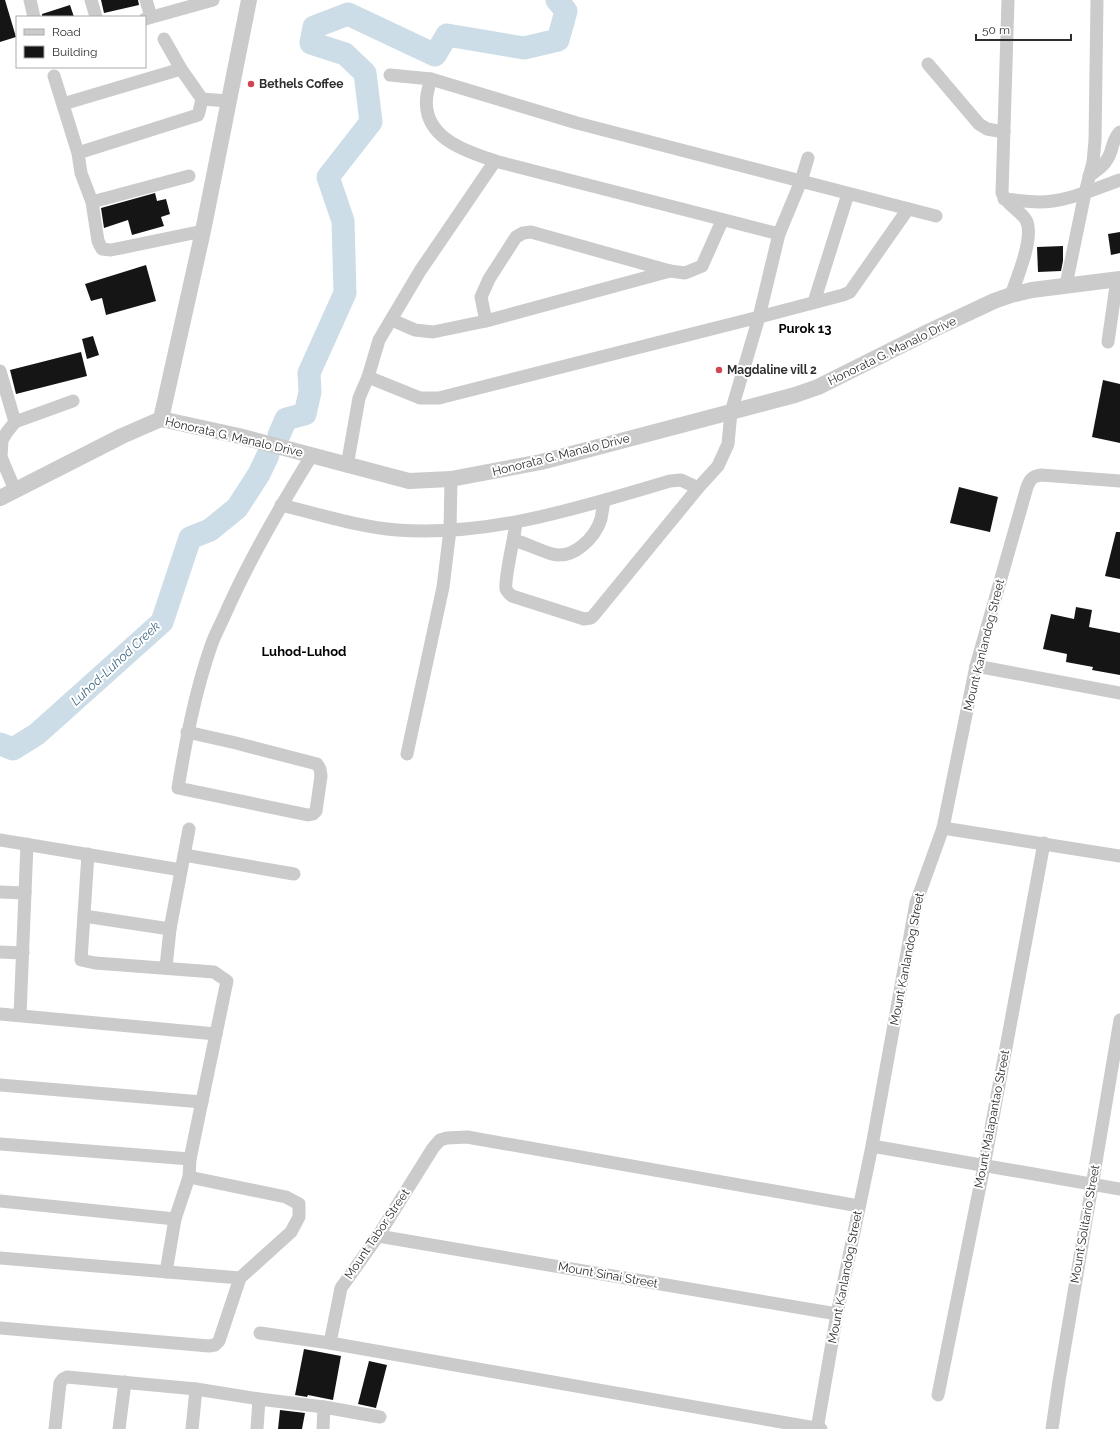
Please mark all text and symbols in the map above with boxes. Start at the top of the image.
legend [16,16,146,68]
scale bar [976,16,1071,42]
text: 50 m [982,23,1010,37]
text: Road [52,25,81,39]
text: Building [52,45,98,59]
place label: Bethels Coffee [259,77,343,91]
marker: Bethels Coffee [246,79,256,89]
street label: Honorata G. Manalo Drive [826,314,958,388]
district label: Purok 13 [778,321,832,336]
place label: Magdaline vill 2 [727,363,817,377]
marker: Magdaline vill 2 [714,365,724,375]
street label: Honorata G. Manalo Drive [164,414,304,460]
street label: Honorata G. Manalo Drive [491,431,631,479]
street label: Mount Kanlandog Street [961,578,1007,712]
water label: Luhod-Luhod Creek [68,618,163,708]
district label: Luhod-Luhod [262,644,346,659]
street label: Mount Kanlandog Street [887,891,927,1027]
street label: Mount Malapantao Street [972,1049,1012,1189]
street label: Mount Solitario Street [1068,1164,1102,1284]
street label: Mount Tabor Street [342,1186,412,1282]
street label: Mount Kanlandog Street [825,1209,865,1345]
street label: Mount Sinai Street [557,1259,659,1291]

